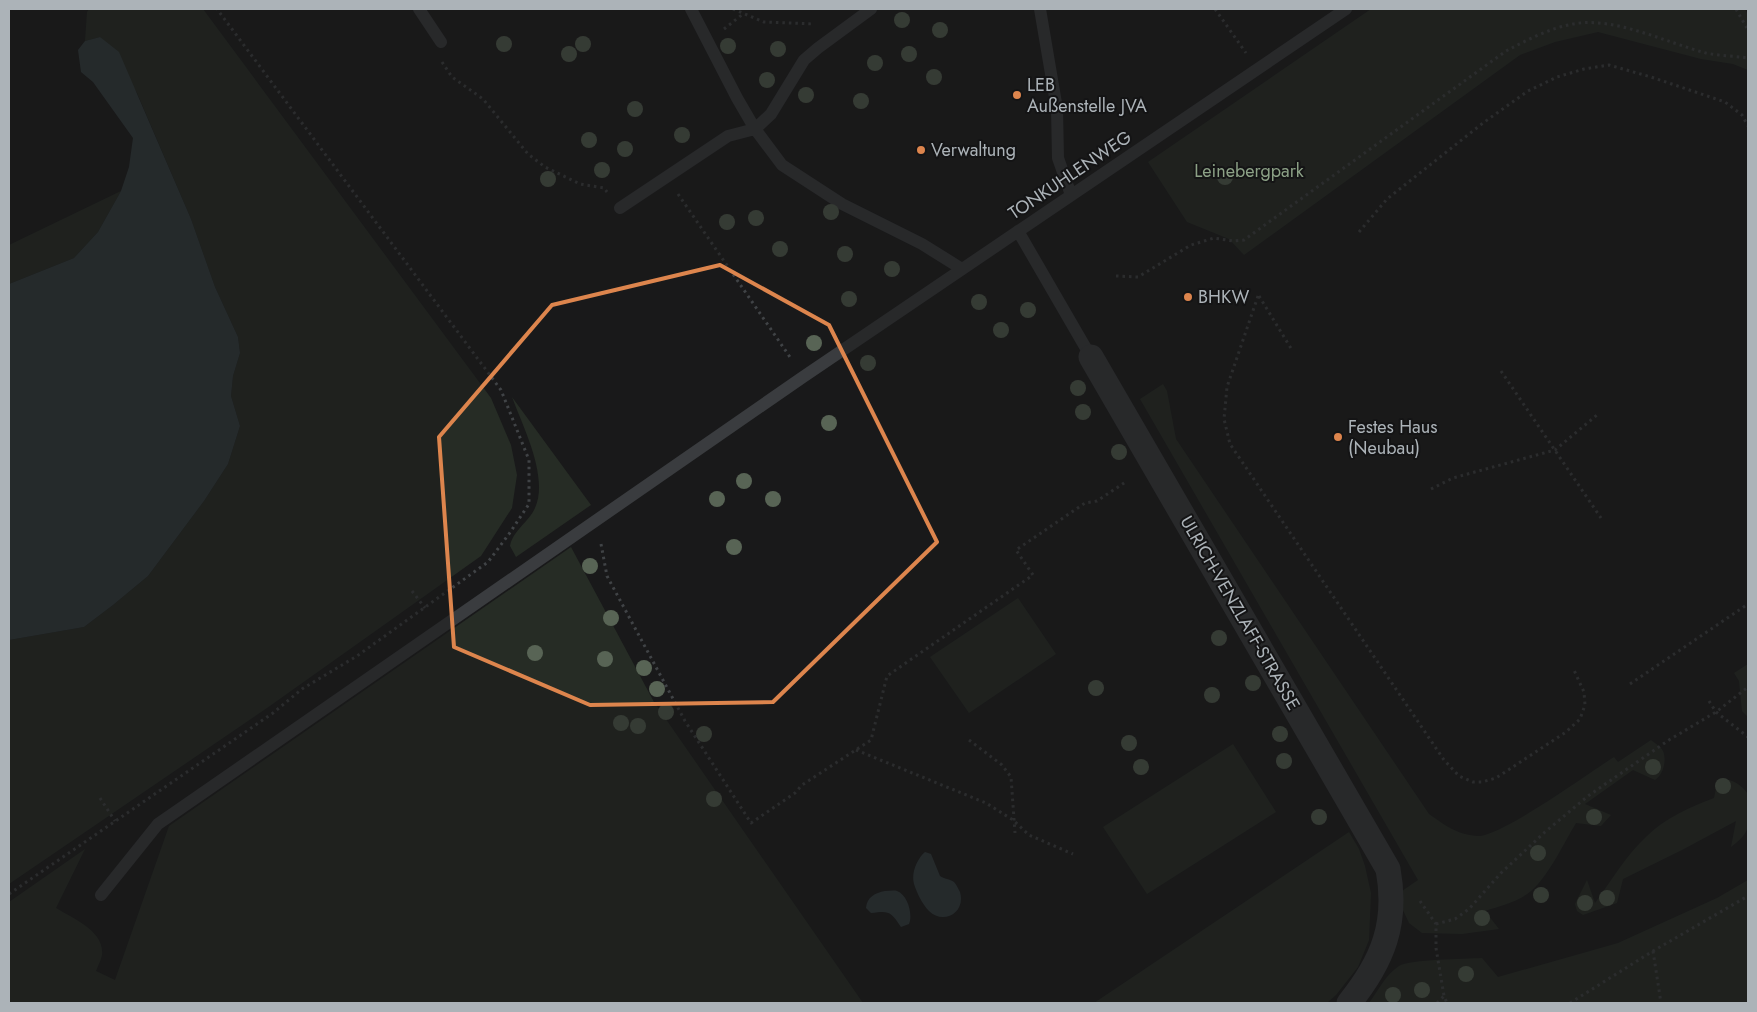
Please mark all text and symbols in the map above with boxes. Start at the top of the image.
place label: LEB Außenstelle JVA [1027,72,1147,119]
marker: LEB Außenstelle JVA [1011,89,1023,101]
street label: TONKUHLENWEG [1003,124,1137,226]
place label: Verwaltung [931,137,1016,163]
marker: Verwaltung [915,144,927,156]
park label: Leinebergpark [1194,158,1304,184]
place label: BHKW [1198,284,1250,310]
marker: BHKW [1182,291,1194,303]
place label: Festes Haus (Neubau) [1348,414,1437,461]
marker: Festes Haus (Neubau) [1332,431,1344,443]
street label: ULRICH-VENZLAFF-STRASSE [1174,511,1306,715]

